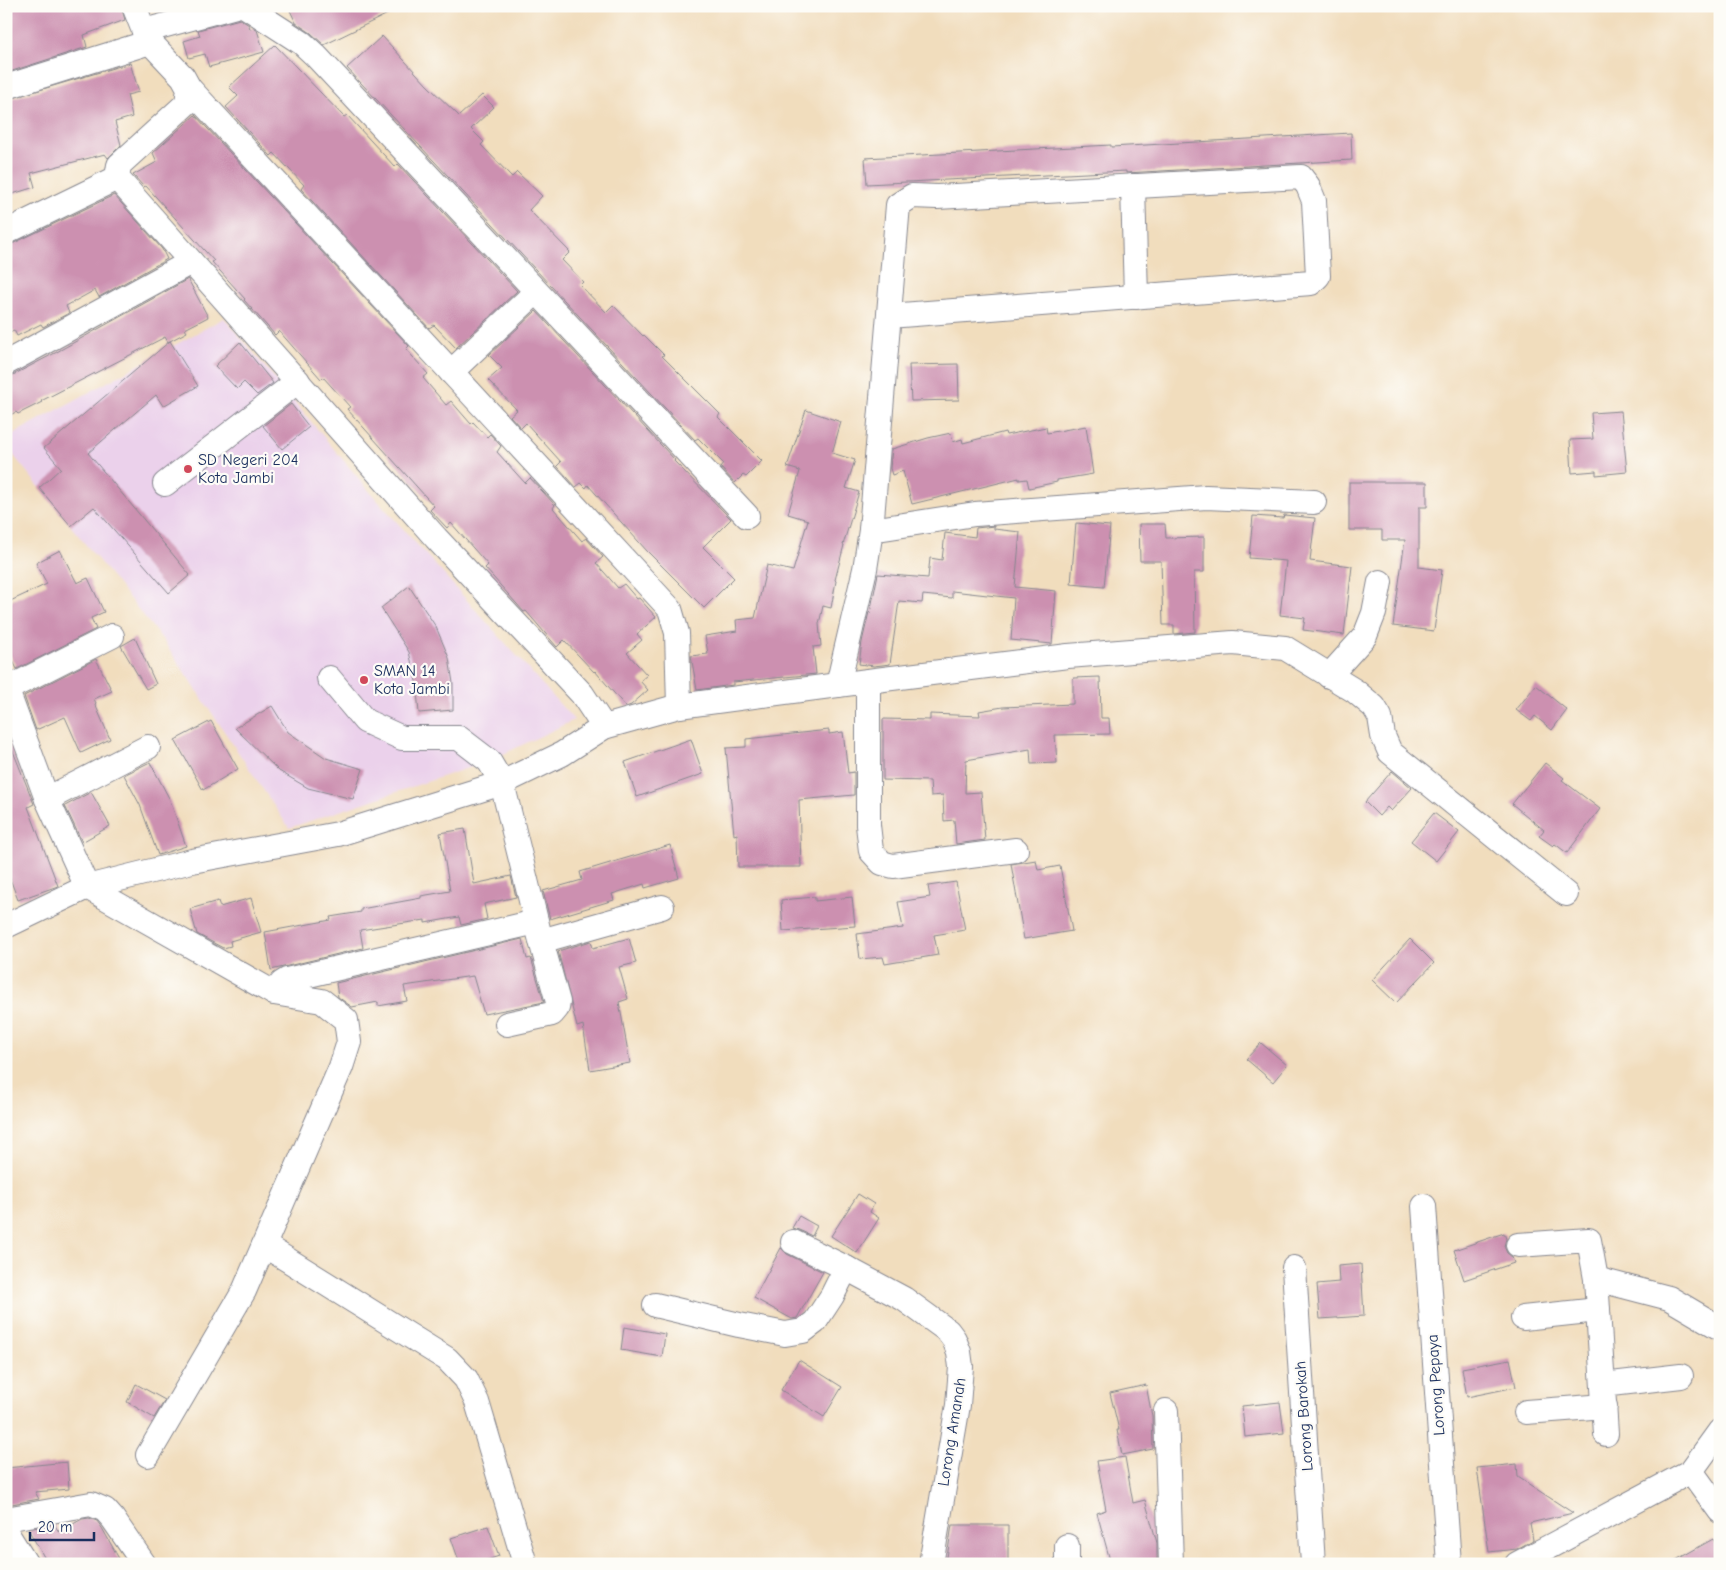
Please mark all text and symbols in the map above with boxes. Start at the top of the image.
place label: SD Negeri 204 Kota Jambi [198,451,298,487]
marker: SD Negeri 204 Kota Jambi [182,463,194,475]
place label: SMAN 14 Kota Jambi [374,662,450,698]
marker: SMAN 14 Kota Jambi [358,674,370,686]
street label: Lorong Pepaya [1423,1334,1449,1436]
street label: Lorong Barokah [1291,1360,1317,1472]
street label: Lorong Amanah [935,1376,969,1488]
scale bar [30,1510,94,1542]
text: 20 m [38,1518,72,1536]

